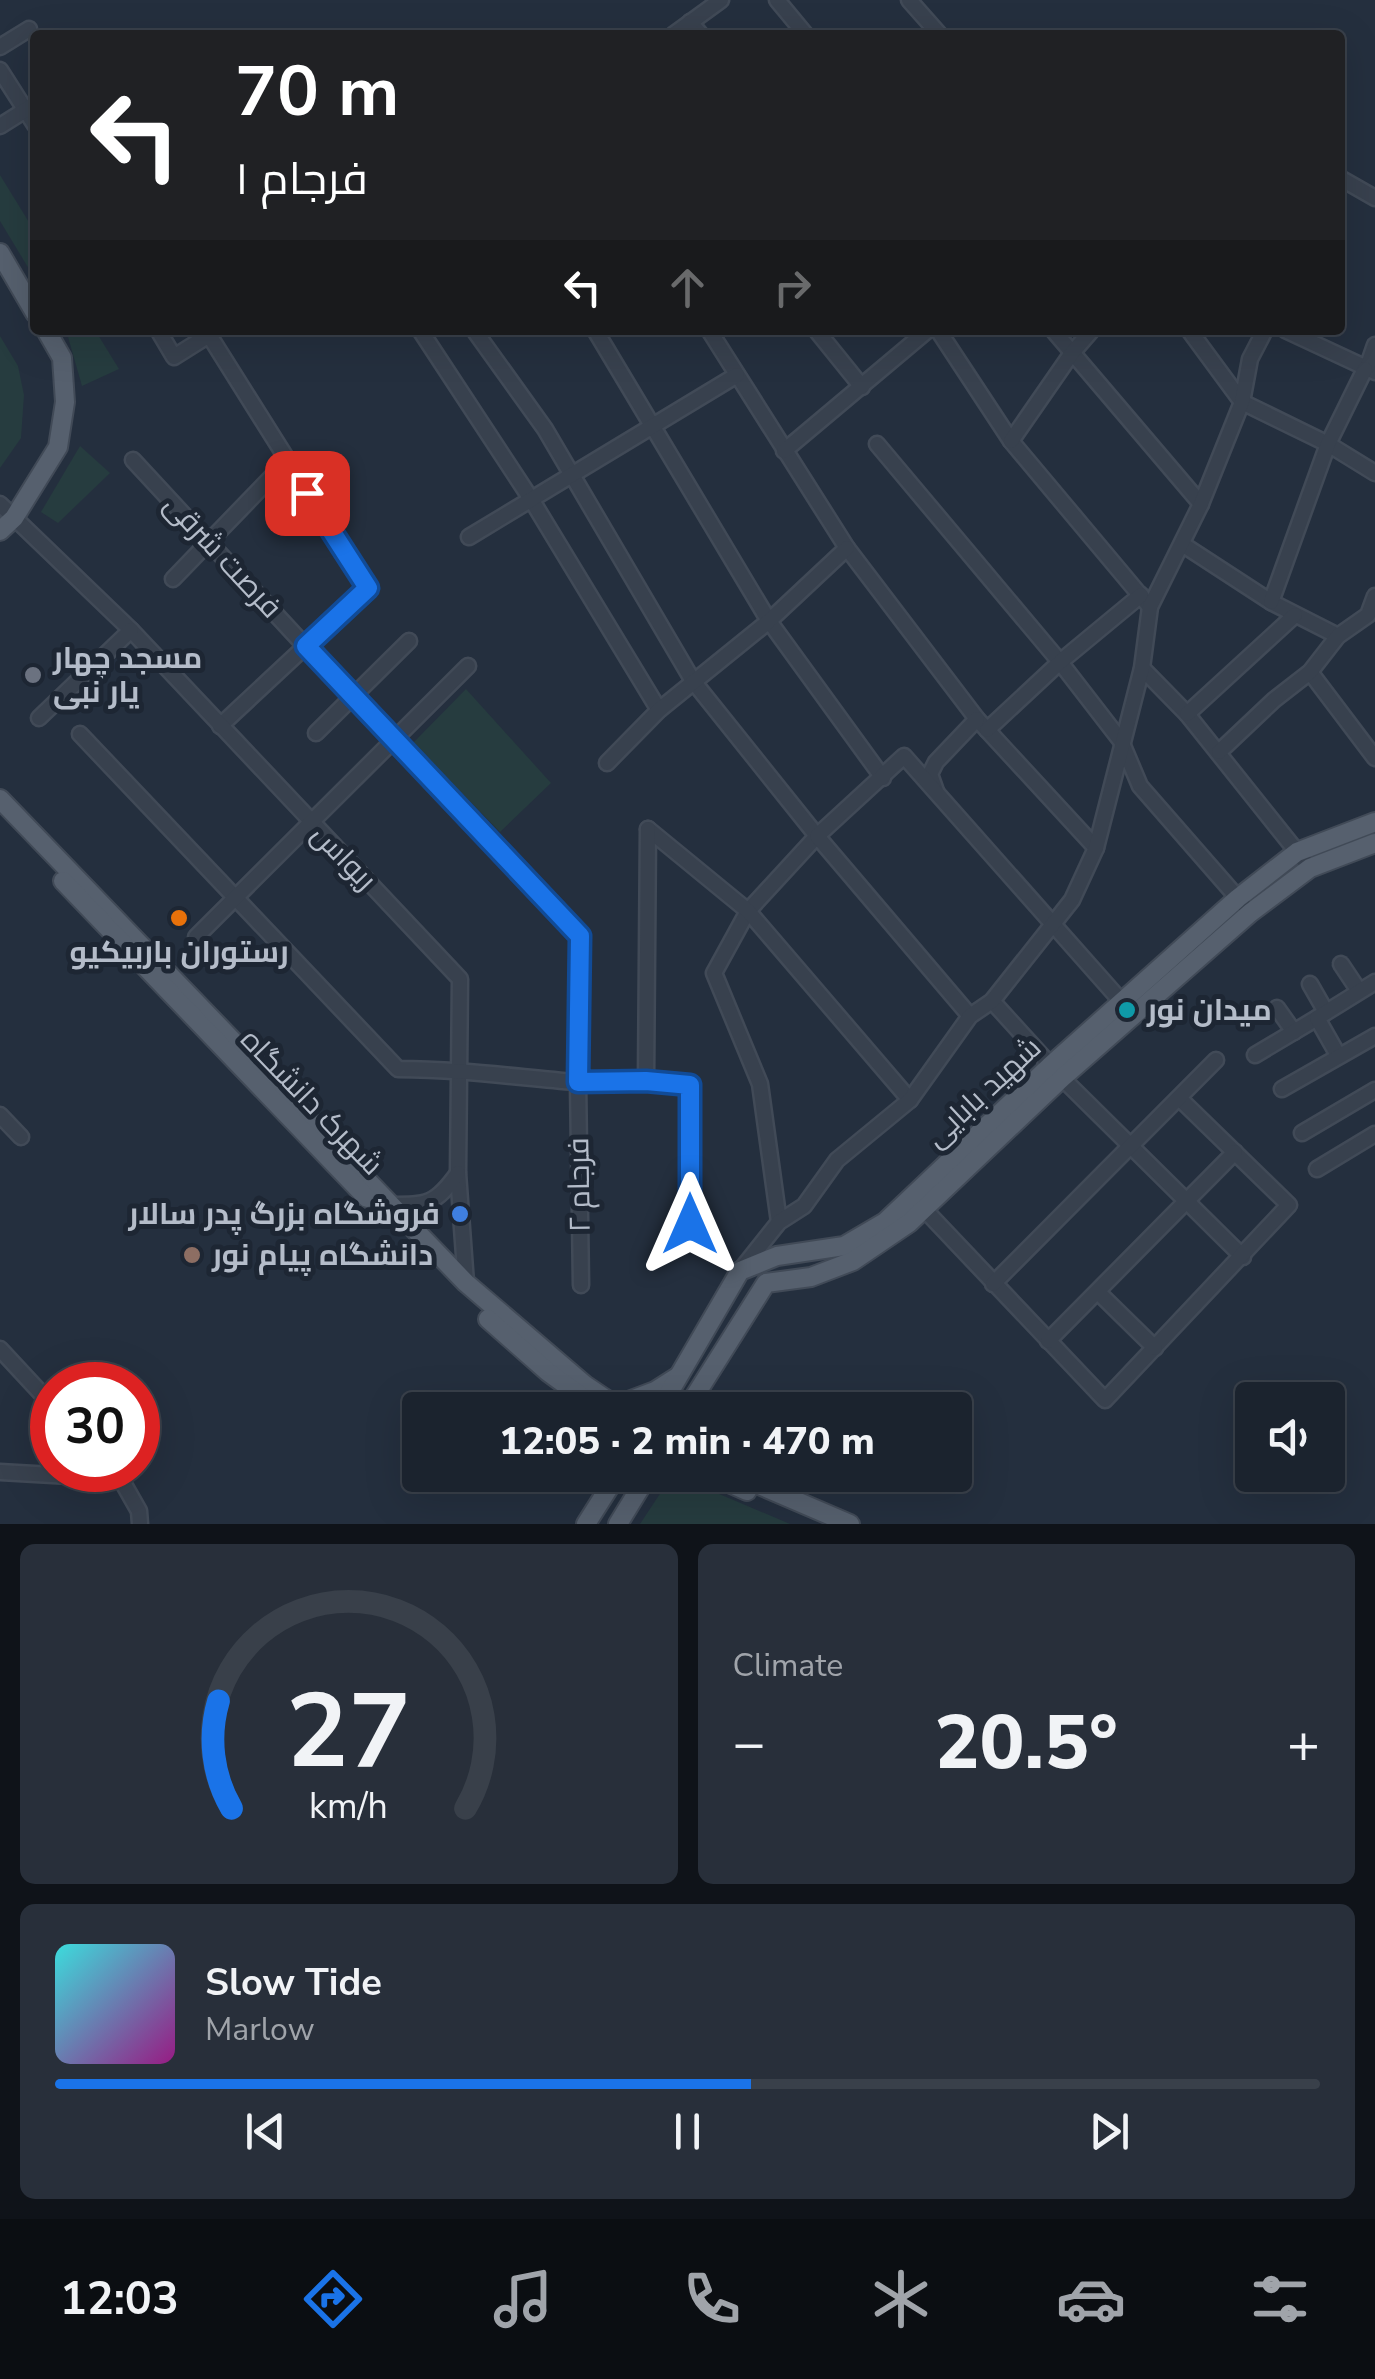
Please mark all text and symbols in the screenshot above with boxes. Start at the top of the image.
text: 70 m [235,44,399,140]
icon: left [70,70,200,200]
text: فرجام ۱ [235,149,368,210]
icon: left [555,260,610,315]
icon: ahead [660,260,715,315]
icon: right [765,260,820,315]
pin [265,451,350,536]
icon: arrive [280,466,335,521]
street label: فرصت شرقی [154,485,291,627]
place label: مسجد چهار یار نبی [52,638,202,713]
marker: مسجد چهار یار نبی [22,664,44,686]
street label: ریواس [302,815,385,900]
marker: رستوران باربیکیو [168,907,190,929]
place label: رستوران باربیکیو [69,932,289,973]
place label: میدان نور [1146,990,1272,1031]
marker: میدان نور [1116,999,1138,1021]
street label: شهرک دانشگاه [231,1020,392,1185]
street label: شهید بابایی [916,1028,1051,1157]
street label: فرجام ۲ [558,1137,601,1233]
position arrow [638,1172,742,1276]
place label: فروشگاه بزرگ پدر سالار [128,1194,440,1235]
marker: فروشگاه بزرگ پدر سالار [449,1203,471,1225]
place label: دانشگاه پیام نور [211,1235,433,1276]
marker: دانشگاه پیام نور [181,1244,203,1266]
speed limit sign: 30 [30,1362,160,1492]
map controls [1235,1382,1345,1492]
button: sound [1235,1382,1345,1492]
text: 12:05 · 2 min · 470 m [499,1416,875,1467]
text: Climate [733,1644,843,1687]
text: 27 [286,1661,411,1803]
text: 20.5° [935,1692,1118,1794]
text: − [733,1706,766,1781]
text: + [1287,1706,1320,1781]
text: km/h [309,1782,388,1831]
text: Slow Tide [205,1957,382,2008]
text: Marlow [205,2008,315,2051]
icon: previous [238,2104,293,2159]
icon: pause [660,2104,715,2159]
icon: next [1082,2104,1137,2159]
icon: directions [298,2264,368,2334]
icon: music [488,2264,558,2334]
icon: phone [677,2264,747,2334]
icon: climate [866,2264,936,2334]
icon: car [1056,2264,1126,2334]
icon: filters [1245,2264,1315,2334]
text: 12:03 [60,2269,179,2330]

